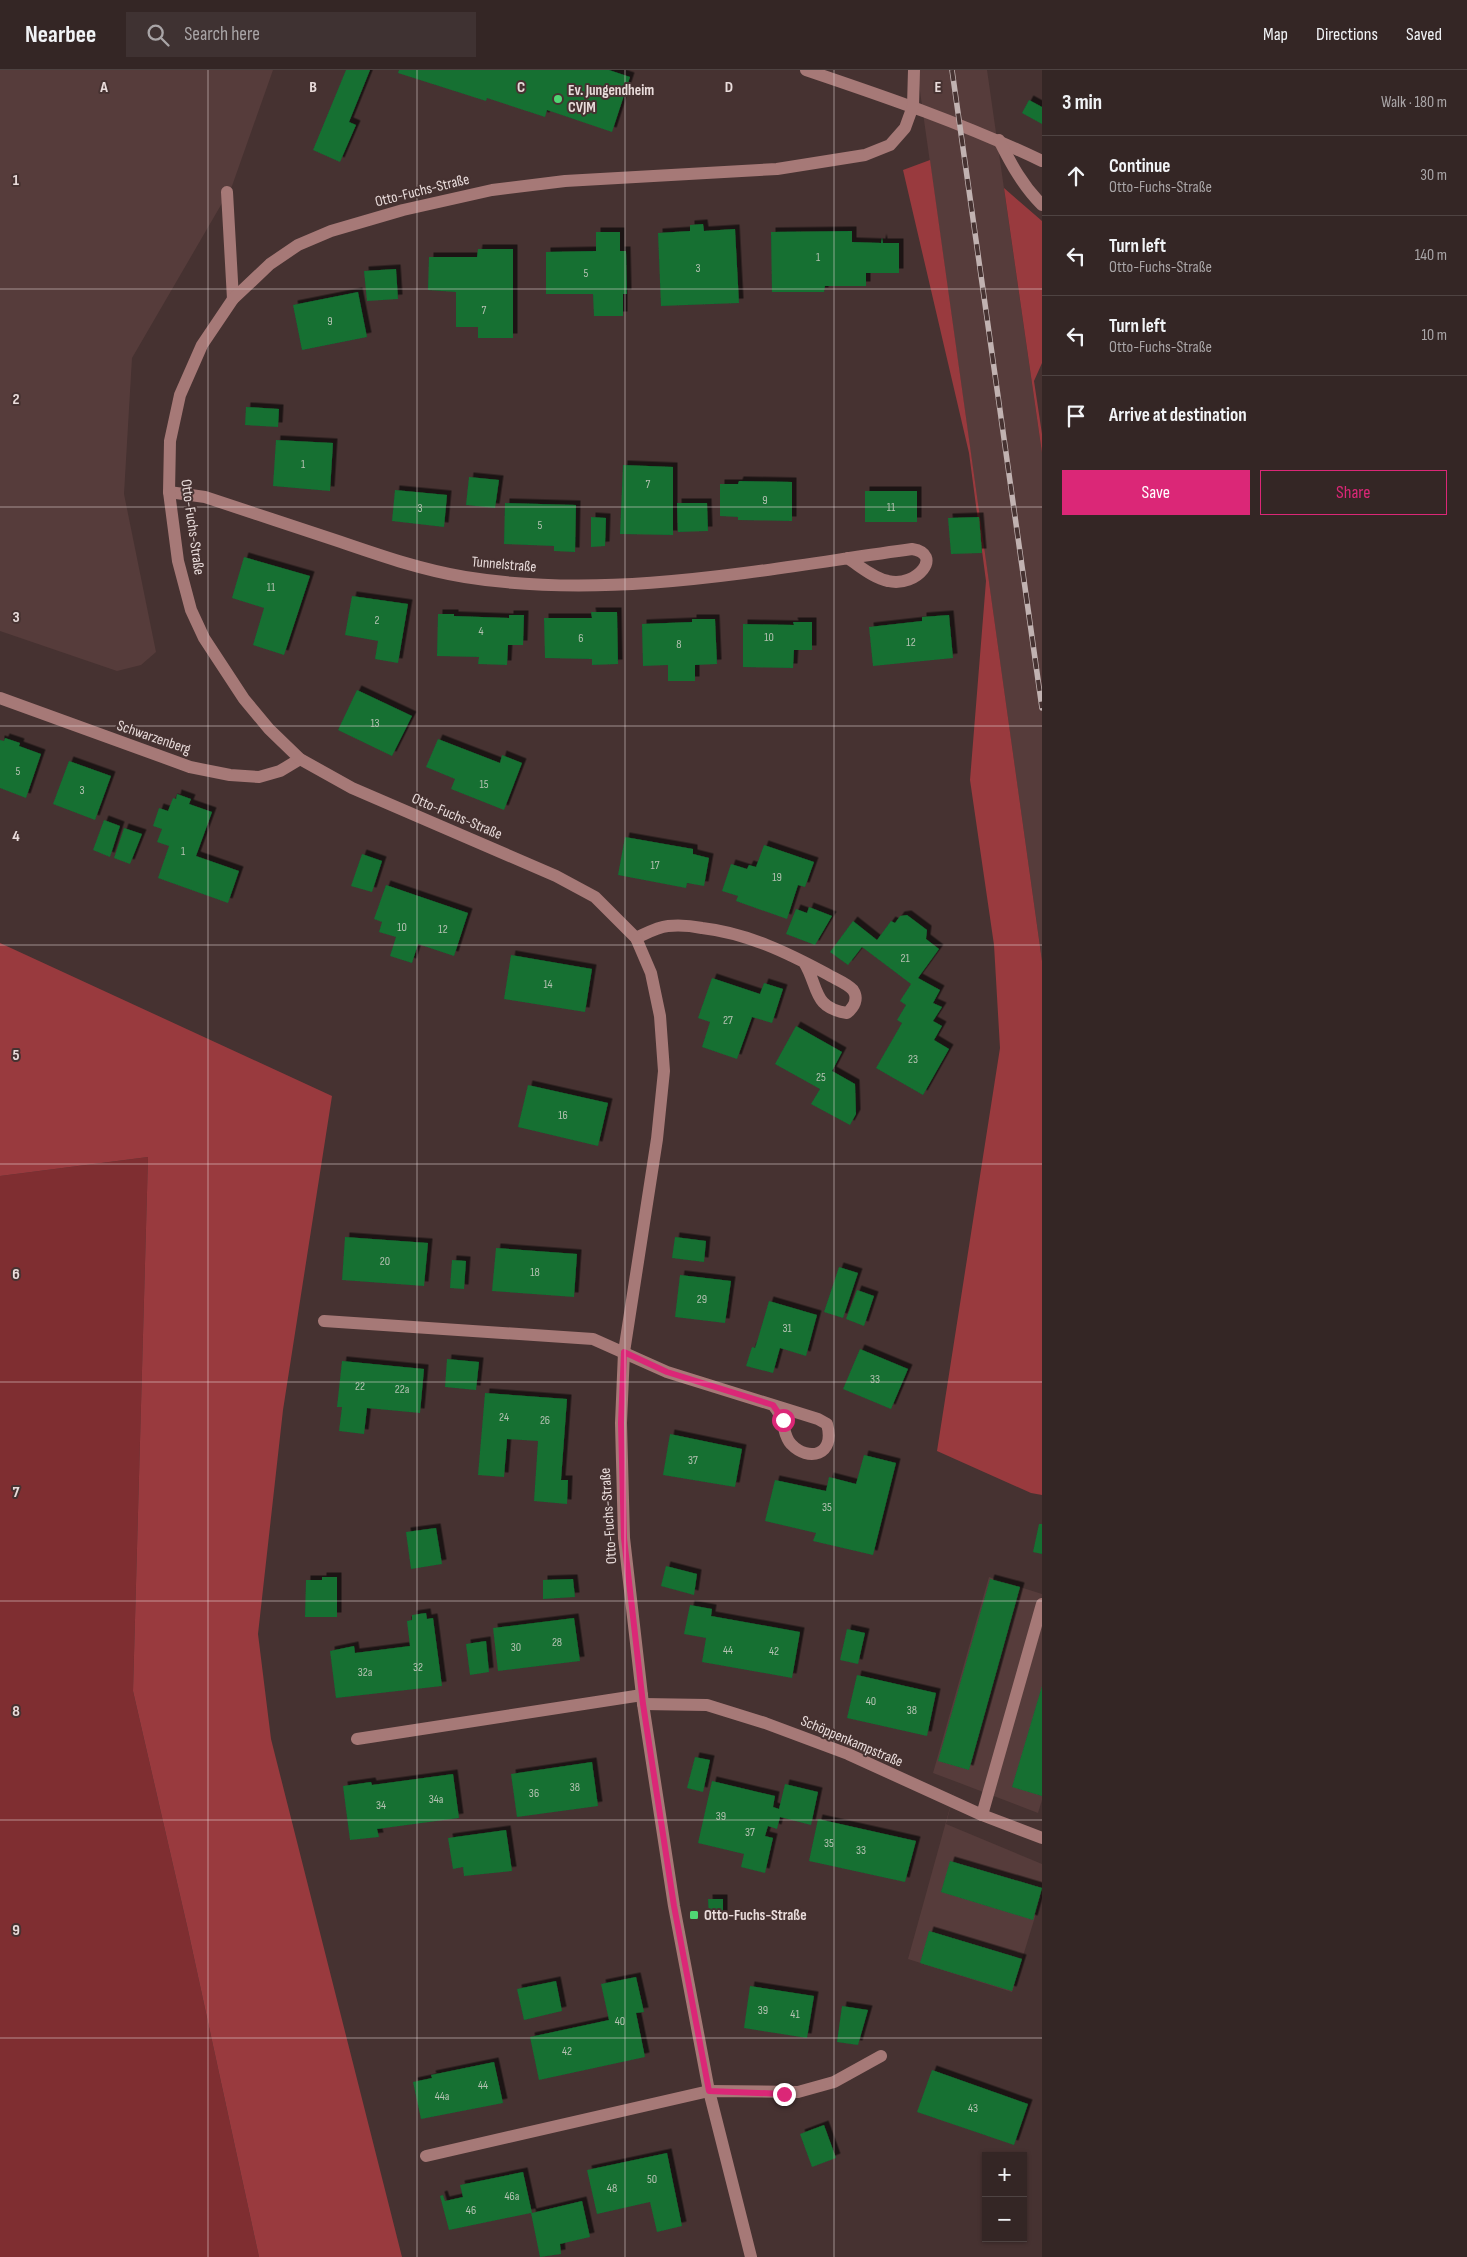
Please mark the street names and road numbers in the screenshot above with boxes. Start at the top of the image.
street label: Otto-Fuchs-Straße [373,170,471,211]
street label: Otto-Fuchs-Straße [176,478,209,576]
street label: Tunnelstraße [471,552,537,577]
street label: Schwarzenberg [114,716,193,759]
street label: Otto-Fuchs-Straße [409,789,505,844]
street label: Otto-Fuchs-Straße [596,1467,621,1565]
street label: Schöppenkampstraße [798,1711,906,1772]

